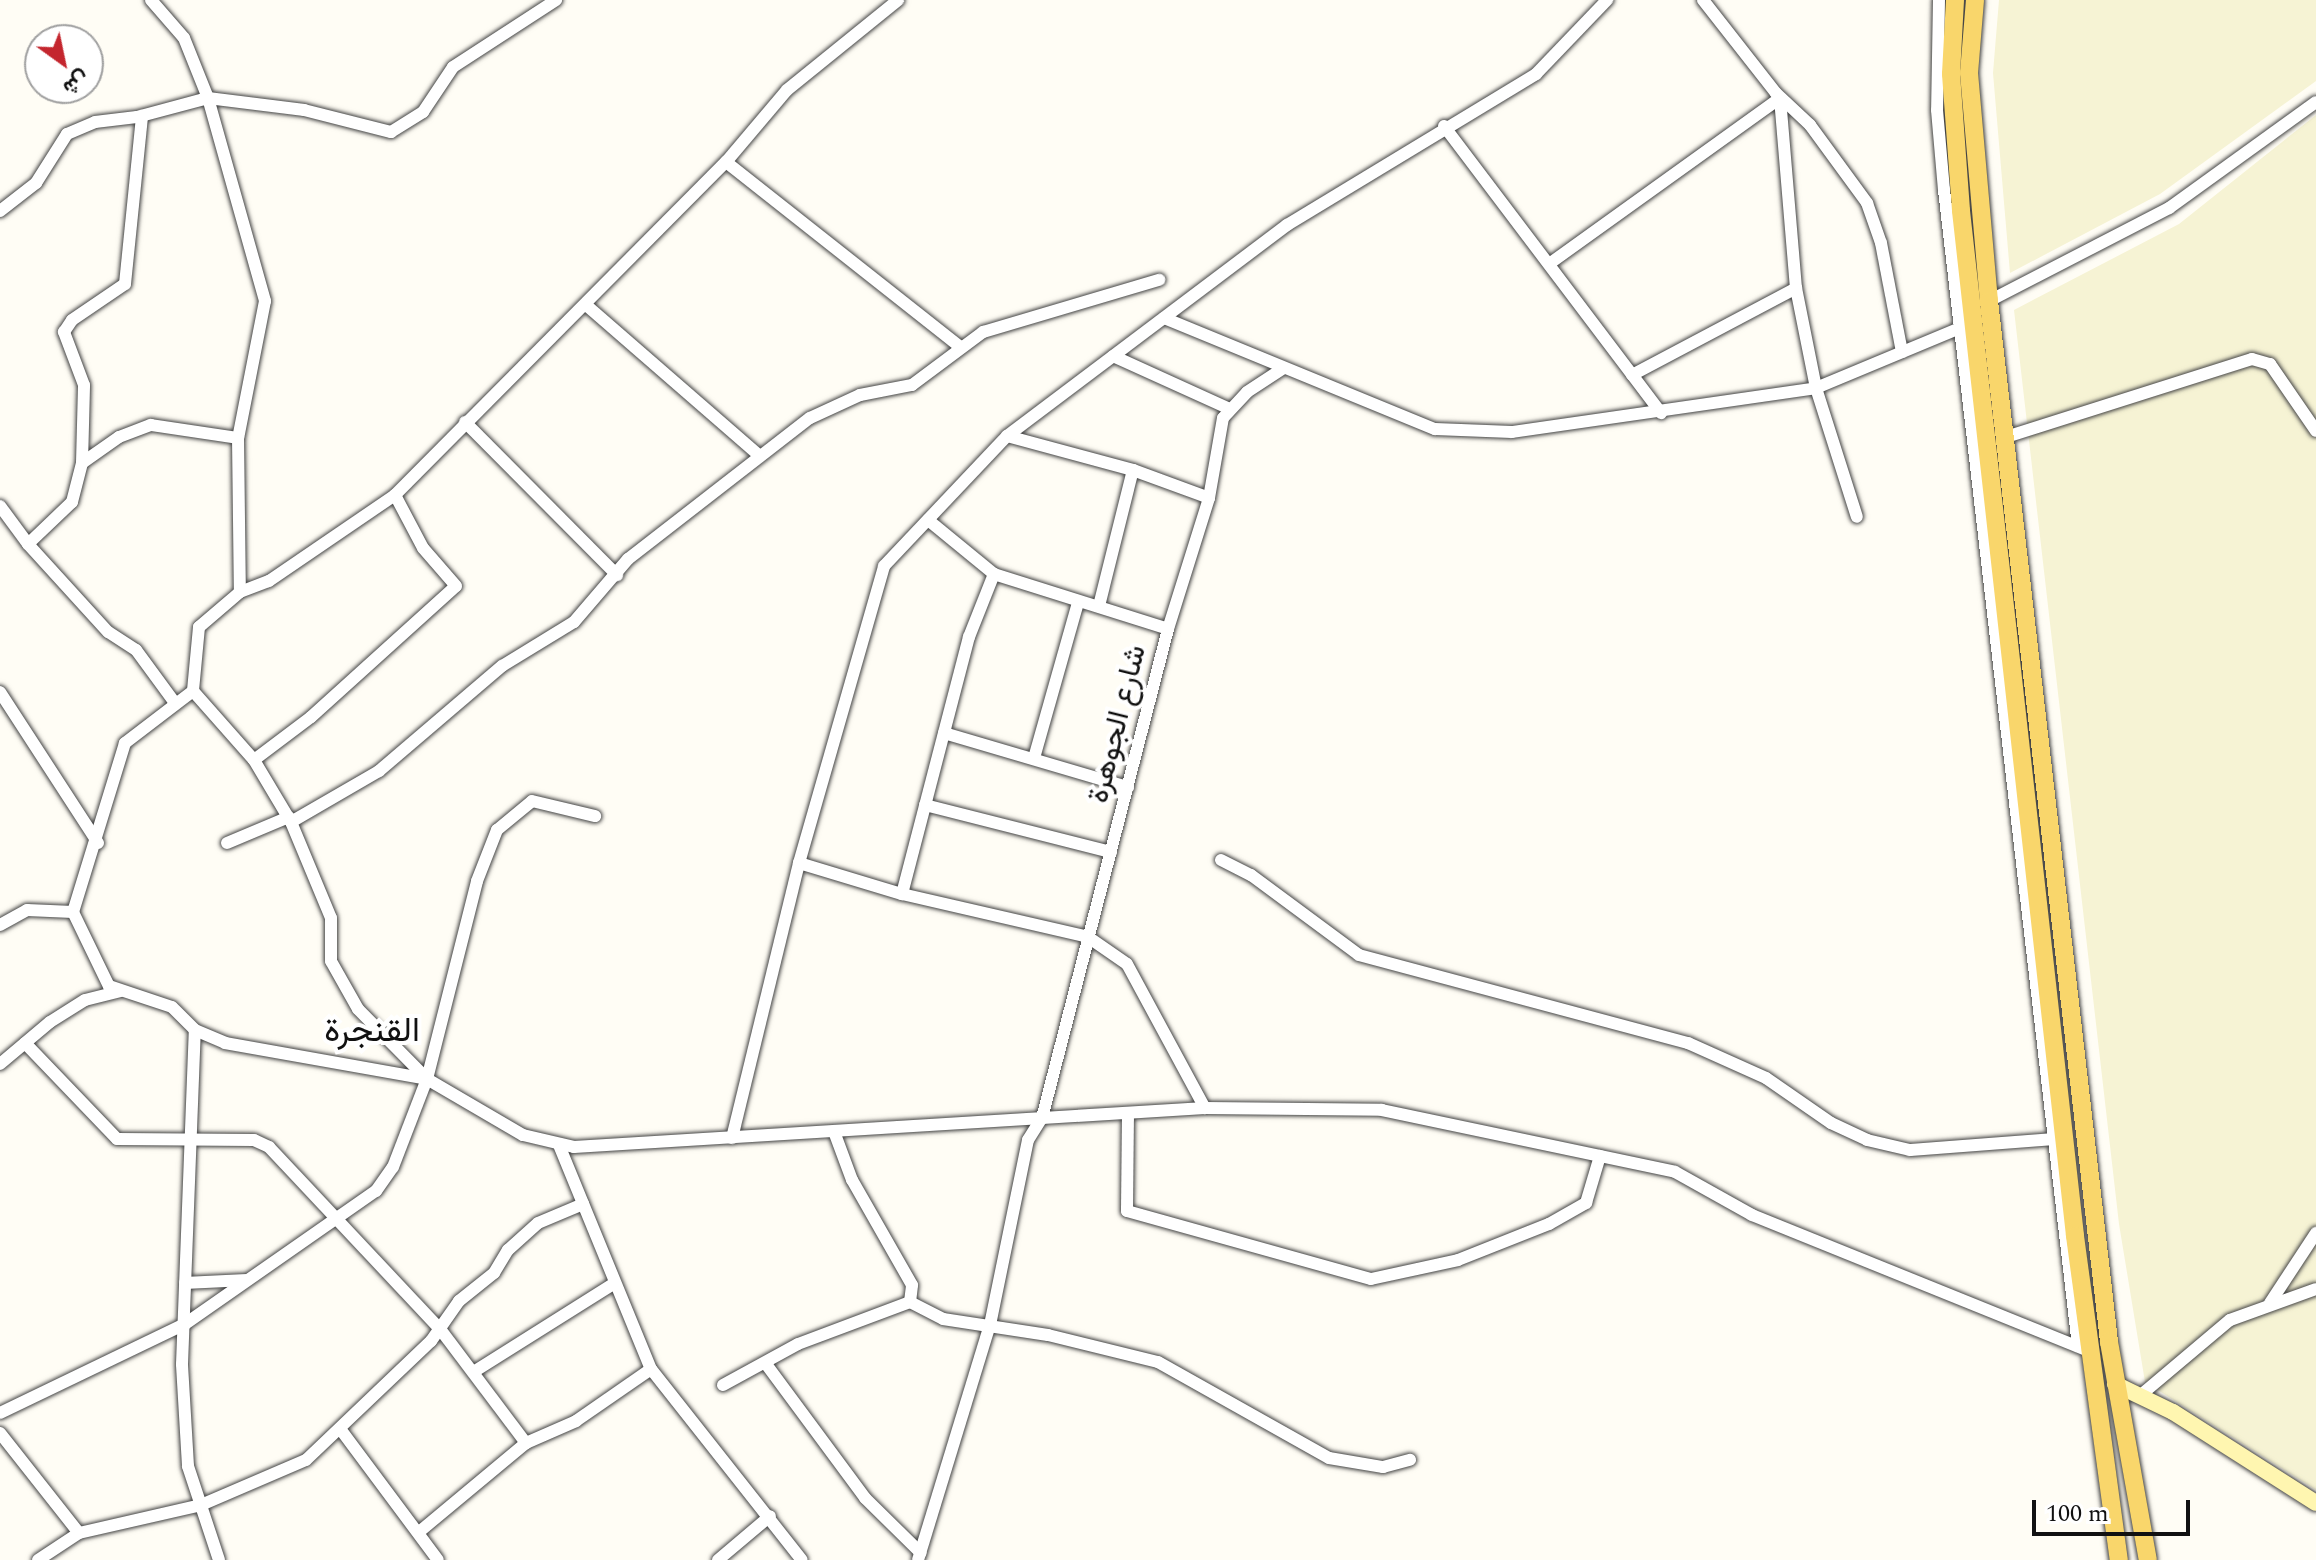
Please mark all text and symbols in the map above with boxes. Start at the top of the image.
north arrow [24,24,104,104]
text: ش [56,62,96,104]
street label: شارع الجوهرة [1080,641,1154,807]
district label: القنجرة [324,1012,420,1052]
scale bar [2036,1484,2194,1534]
text: 100 m [2046,1496,2109,1532]

